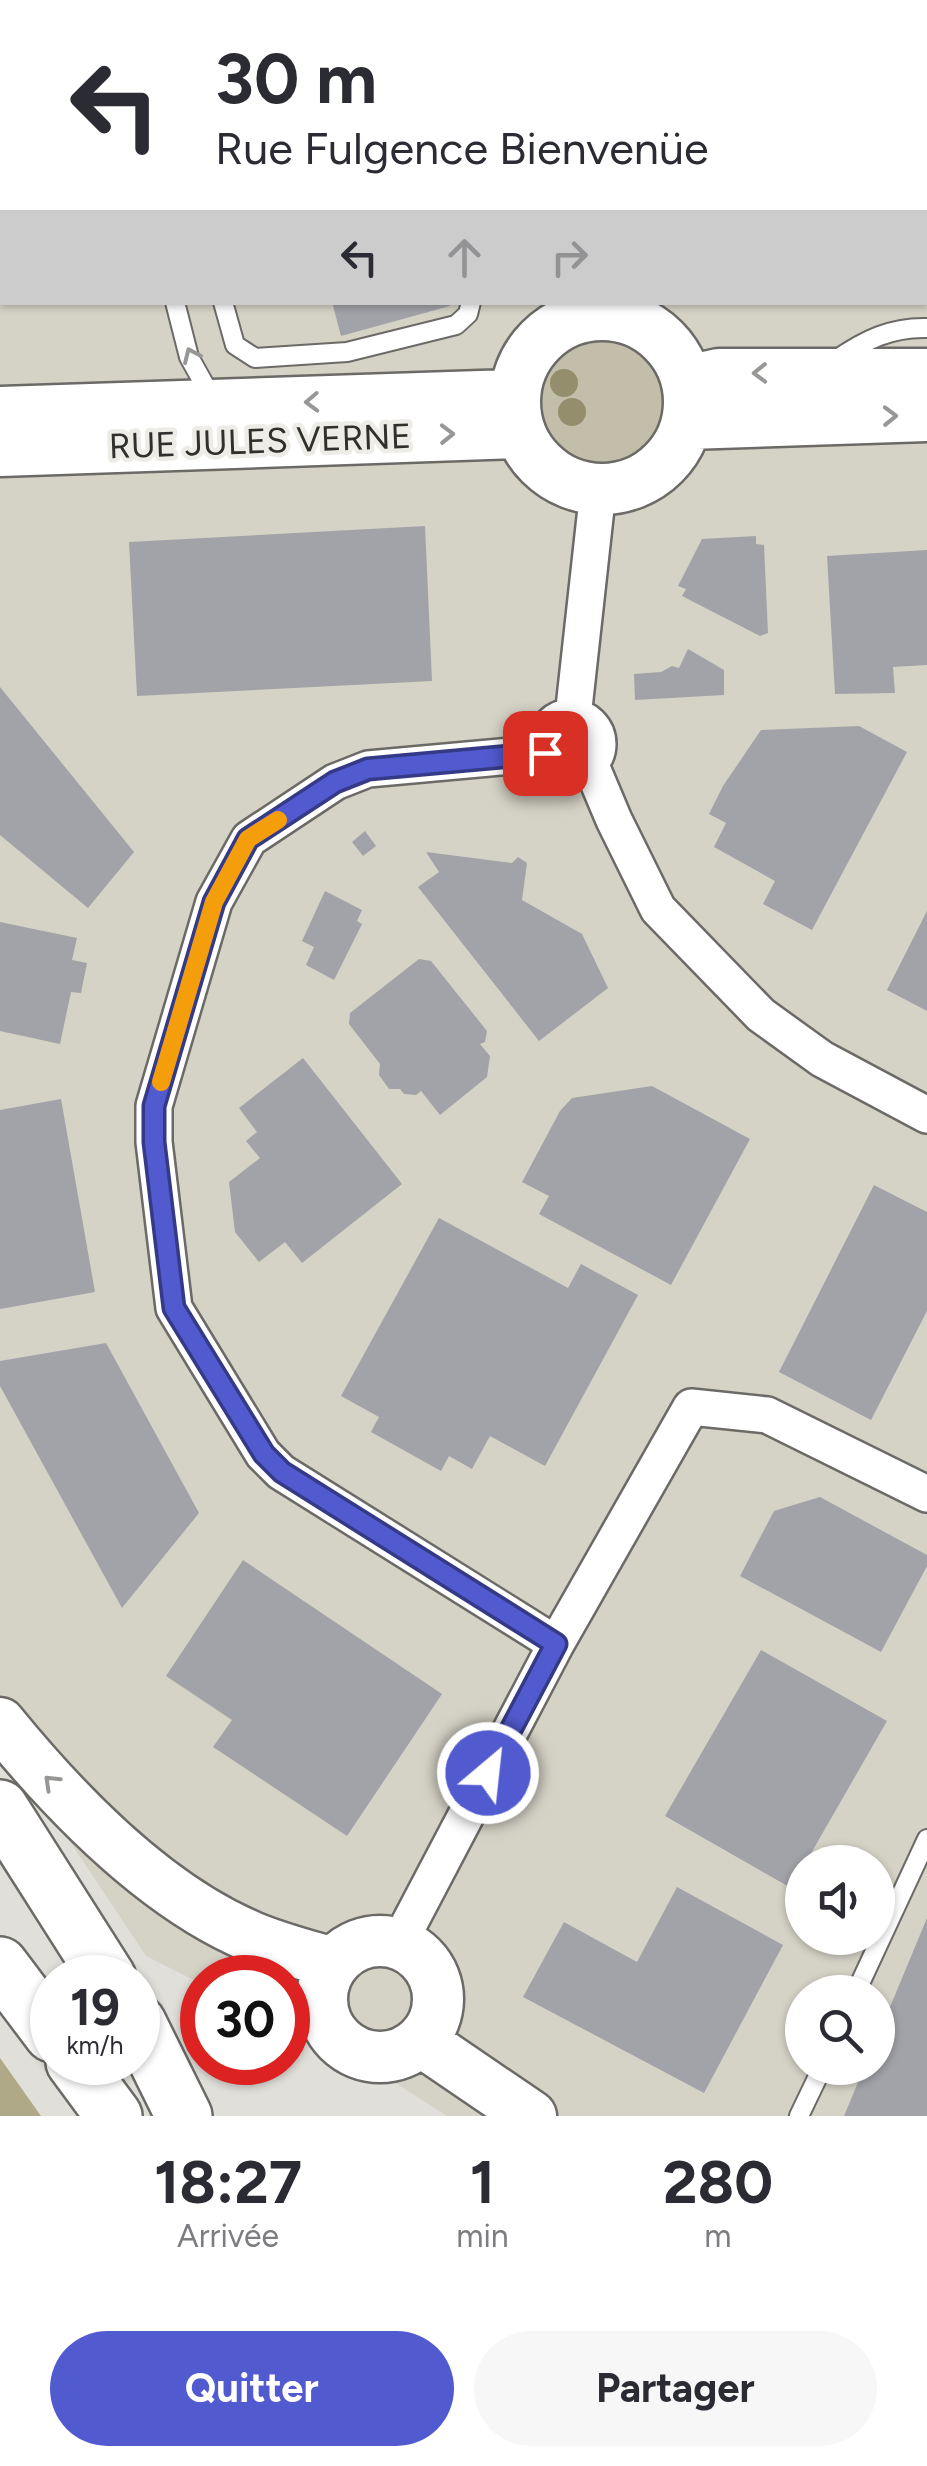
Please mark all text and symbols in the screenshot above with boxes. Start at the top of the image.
text: 30 m [215,36,377,121]
icon: left [50,40,180,170]
text: Rue Fulgence Bienvenüe [215,121,709,175]
icon: left [332,230,387,285]
icon: ahead [437,230,492,285]
icon: right [542,230,597,285]
one-way arrow [183,347,203,365]
one-way arrow [751,363,767,384]
one-way arrow [304,391,320,412]
one-way arrow [883,406,899,427]
street label: RUE JULES VERNE [108,415,412,467]
one-way arrow [440,424,456,445]
pin [503,711,588,796]
icon: arrive [518,726,573,781]
position arrow [436,1721,540,1825]
one-way arrow [44,1776,62,1794]
map controls [785,1845,895,2085]
button: sound [785,1845,895,1955]
speed limit sign: 30 [180,1955,310,2085]
button: search [785,1975,895,2085]
text: 19 [70,1977,120,2038]
text: km/h [66,2030,124,2060]
text: 18:27 [154,2146,302,2218]
text: 1 [470,2146,495,2218]
text: 280 [663,2146,773,2218]
text: Arrivée [177,2217,279,2255]
text: min [456,2217,509,2255]
text: m [704,2217,731,2255]
button: Quitter [50,2331,454,2446]
button: Partager [474,2331,877,2446]

